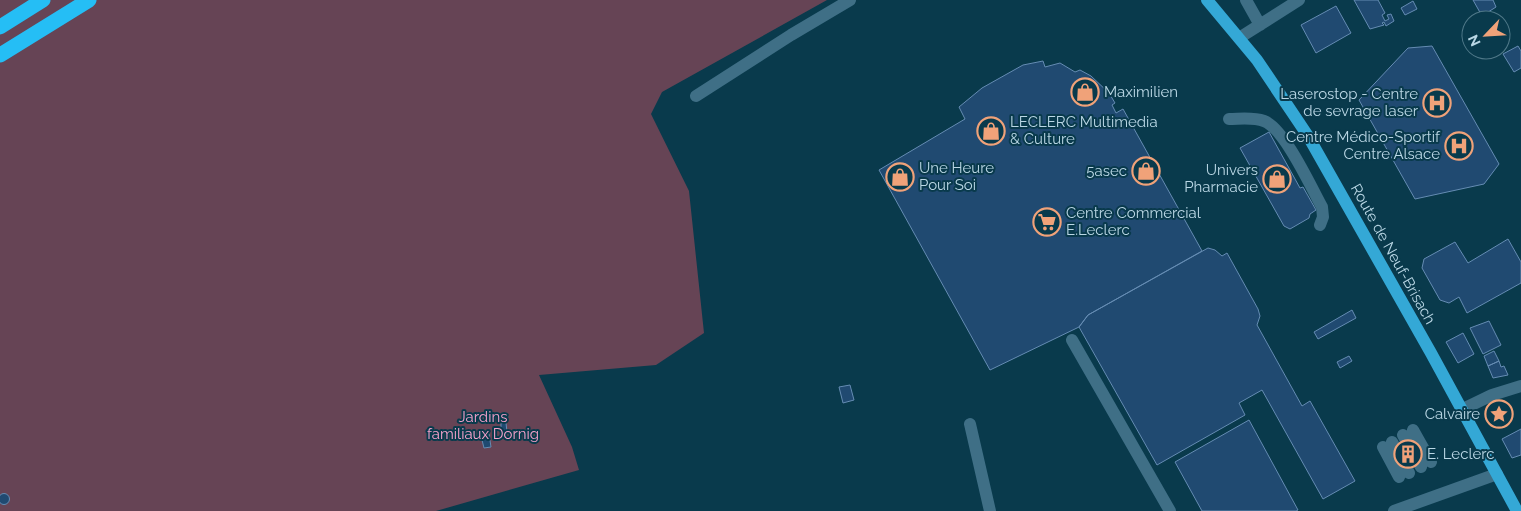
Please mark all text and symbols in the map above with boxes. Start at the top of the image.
north arrow [1461,10,1511,60]
text: N [1465,32,1484,49]
shop icon: Maximilien [1070,77,1100,107]
place label: Maximilien [1104,83,1178,101]
place label: Laserostop - Centre de sevrage laser [1280,85,1419,120]
hospital icon: Laserostop - Centre de sevrage laser [1422,88,1452,118]
place label: LECLERC Multimedia & Culture [1010,113,1158,148]
shop icon: LECLERC Multimedia & Culture [976,116,1006,146]
place label: Centre Médico-Sportif Centre Alsace [1286,128,1441,163]
hospital icon: Centre Médico-Sportif Centre Alsace [1444,131,1474,161]
shop icon: 5asec [1131,156,1161,186]
place label: Une Heure Pour Soi [919,159,994,194]
place label: Univers Pharmacie [1184,161,1258,196]
shop icon: Une Heure Pour Soi [885,162,915,192]
place label: 5asec [1086,162,1127,180]
shop icon: Univers Pharmacie [1262,164,1292,194]
street label: Route de Neuf-Brisach [1347,181,1439,327]
place label: Centre Commercial E.Leclerc [1066,204,1202,239]
supermarket icon: Centre Commercial E.Leclerc [1032,207,1062,237]
place icon: Calvaire [1484,399,1514,429]
place label: Calvaire [1425,405,1480,423]
park label: Jardins familiaux Dornig [427,408,539,443]
building icon: E. Leclerc [1393,439,1423,469]
place label: E. Leclerc [1427,445,1495,463]

